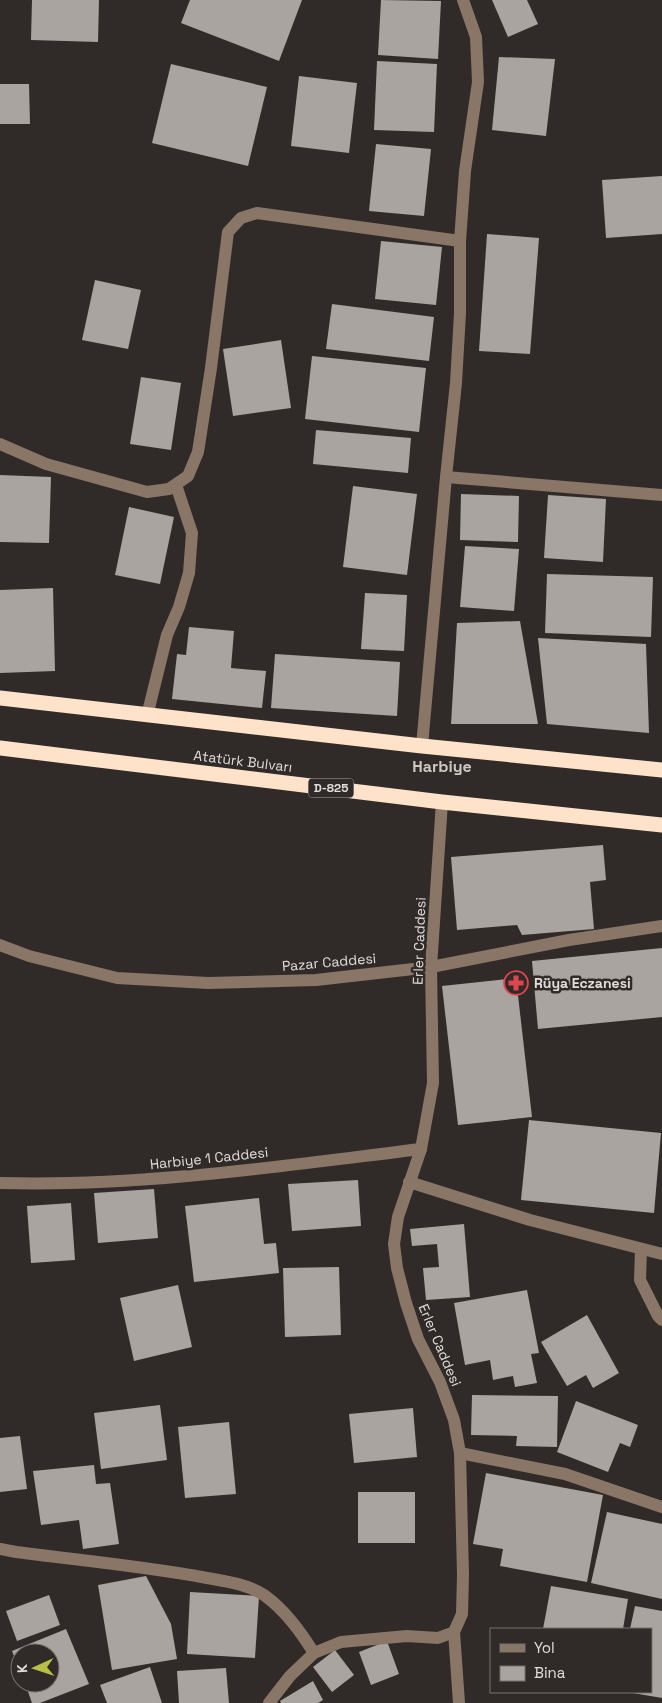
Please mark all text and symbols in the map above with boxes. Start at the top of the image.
street label: Atatürk Bulvarı [193,746,293,776]
district label: Harbiye [412,756,472,777]
road number: D-825 [308,778,354,798]
street label: Erler Caddesi [408,897,430,985]
street label: Pazar Caddesi [281,949,377,975]
pharmacy icon: Rüya Eczanesi [503,970,529,996]
place label: Rüya Eczanesi [534,974,631,992]
street label: Harbiye 1 Caddesi [149,1143,269,1173]
street label: Erler Caddesi [415,1301,465,1389]
legend [490,1628,652,1693]
text: Yol [534,1638,555,1657]
north arrow [10,1643,60,1693]
text: Bina [534,1663,566,1682]
text: K [13,1664,31,1674]

